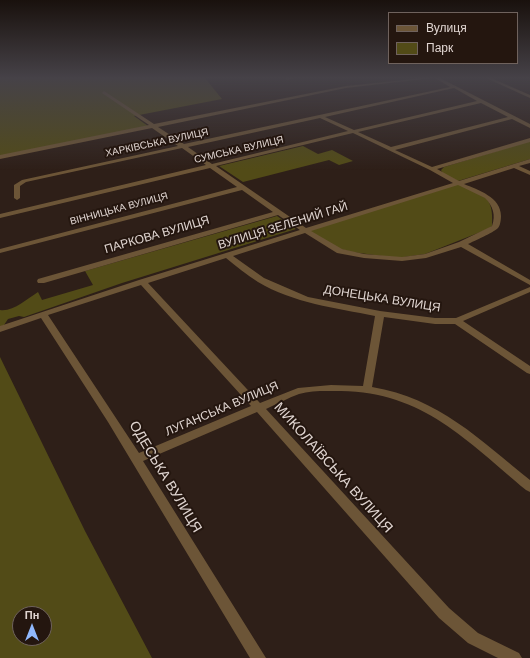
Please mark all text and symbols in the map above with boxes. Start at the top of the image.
legend [388,12,518,64]
text: Вулиця [426,21,467,35]
text: Парк [426,41,453,55]
street label: ХАРКІВСЬКА ВУЛИЦЯ [105,126,209,160]
street label: СУМСЬКА ВУЛИЦЯ [193,134,285,166]
street label: ВІННИЦЬКА ВУЛИЦЯ [69,190,169,228]
street label: ВУЛИЦЯ ЗЕЛЕНИЙ ГАЙ [216,199,350,253]
street label: ПАРКОВА ВУЛИЦЯ [103,213,211,257]
street label: ДОНЕЦЬКА ВУЛИЦЯ [323,283,441,315]
street label: ЛУГАНСЬКА ВУЛИЦЯ [163,379,281,439]
street label: МИКОЛАЇВСЬКА ВУЛИЦЯ [270,399,396,537]
street label: ОДЕСЬКА ВУЛИЦЯ [125,418,205,536]
north arrow [12,606,52,646]
text: Пн [25,609,39,621]

